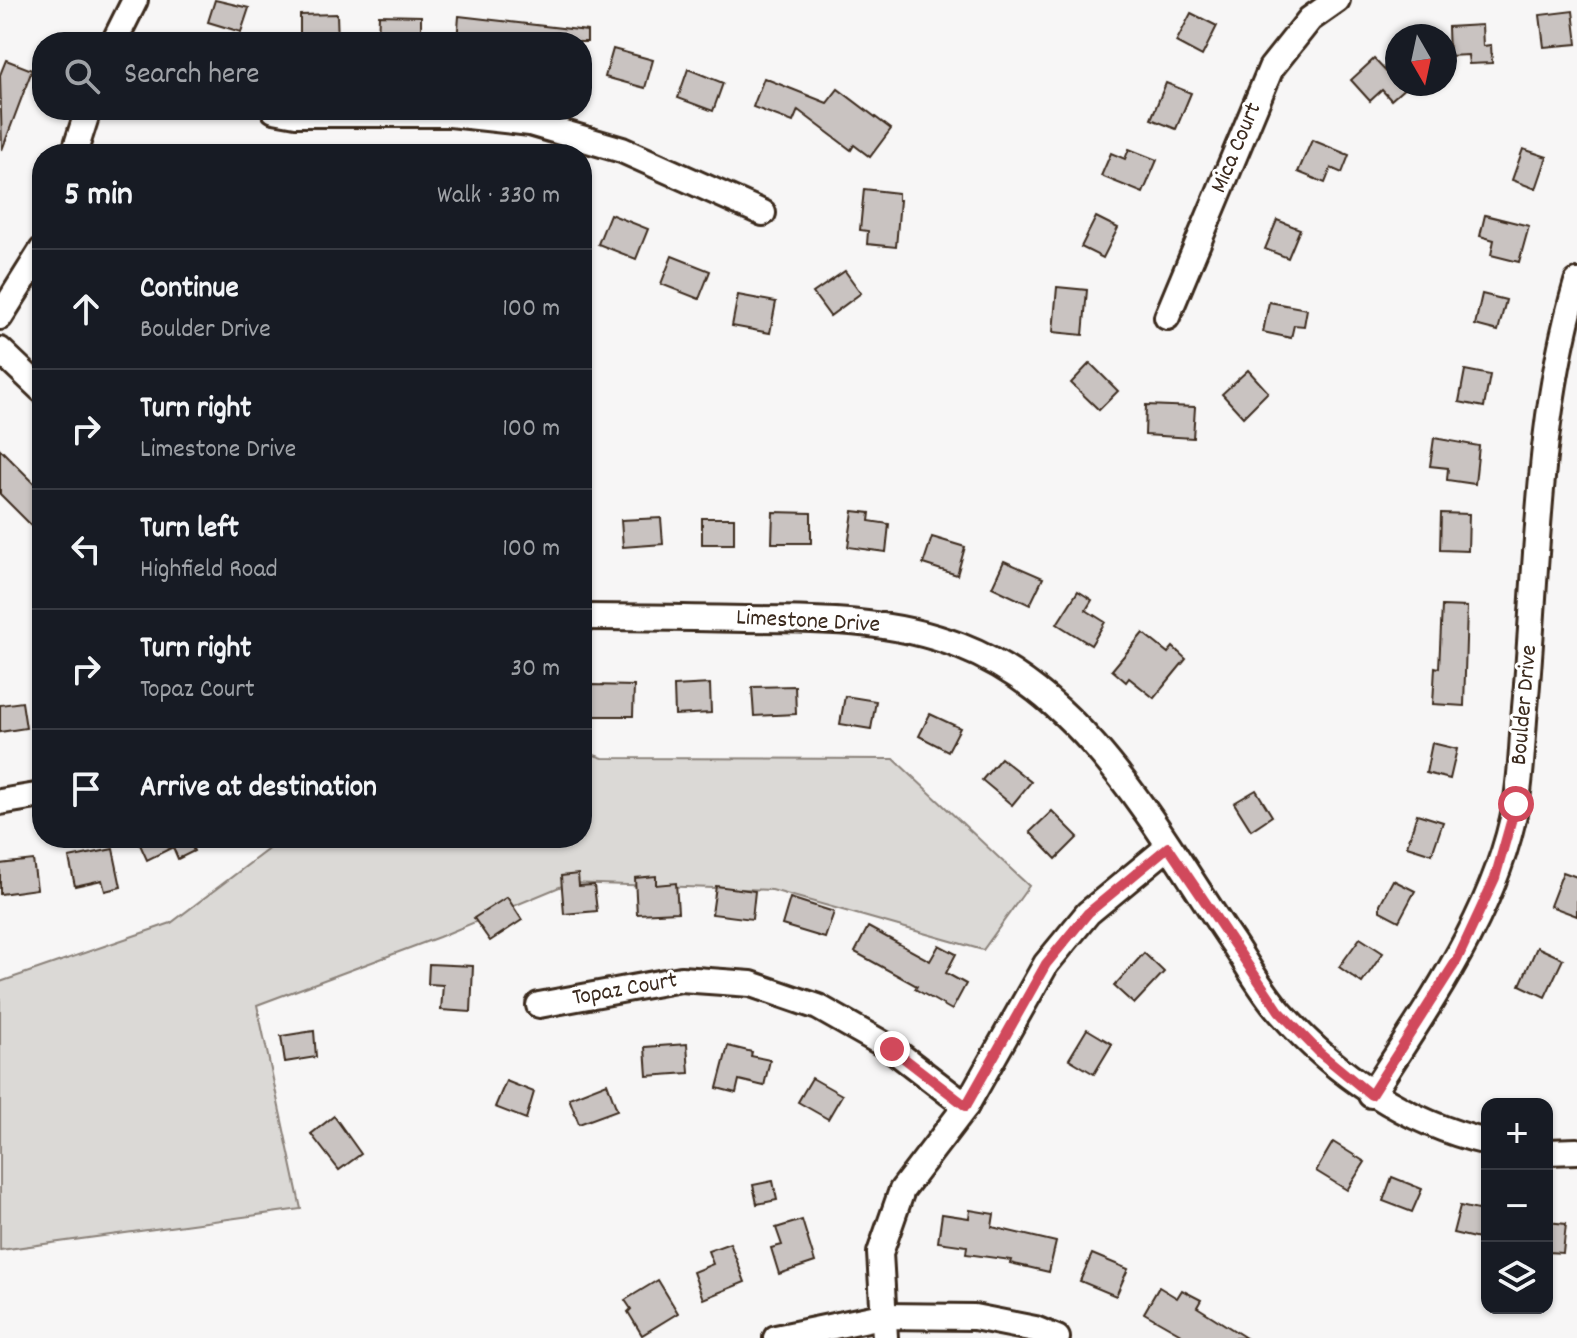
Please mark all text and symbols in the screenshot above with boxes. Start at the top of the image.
north arrow [1385,24,1457,96]
search box [32,32,592,120]
icon: search [60,54,104,98]
text: Search here [124,55,260,98]
street label: Mica Court [1203,97,1271,199]
text: 5 min [64,172,133,221]
text: Walk · 330 m [437,178,560,215]
text: Continue [140,269,239,312]
icon: ahead [64,287,108,331]
text: 100 m [502,291,560,328]
text: Boulder Drive [140,312,271,349]
text: Turn right [140,389,251,432]
icon: right [64,407,108,451]
text: 100 m [502,411,560,448]
text: Limestone Drive [140,432,296,469]
text: Turn left [140,509,239,552]
icon: left [64,527,108,571]
text: 100 m [502,531,560,568]
text: Highfield Road [140,552,278,589]
street label: Limestone Drive [735,601,881,643]
text: Turn right [140,629,251,672]
street label: Boulder Drive [1503,643,1547,767]
icon: right [64,647,108,691]
text: 30 m [510,651,560,688]
text: Topaz Court [140,672,255,709]
icon: arrive [64,767,108,811]
text: Arrive at destination [140,768,377,811]
route start [1498,786,1534,822]
street label: Topaz Court [570,964,680,1016]
route end [874,1031,910,1067]
map controls [1481,1098,1553,1314]
button: + [1481,1098,1553,1170]
button: − [1481,1170,1553,1242]
button: layers [1481,1242,1553,1314]

